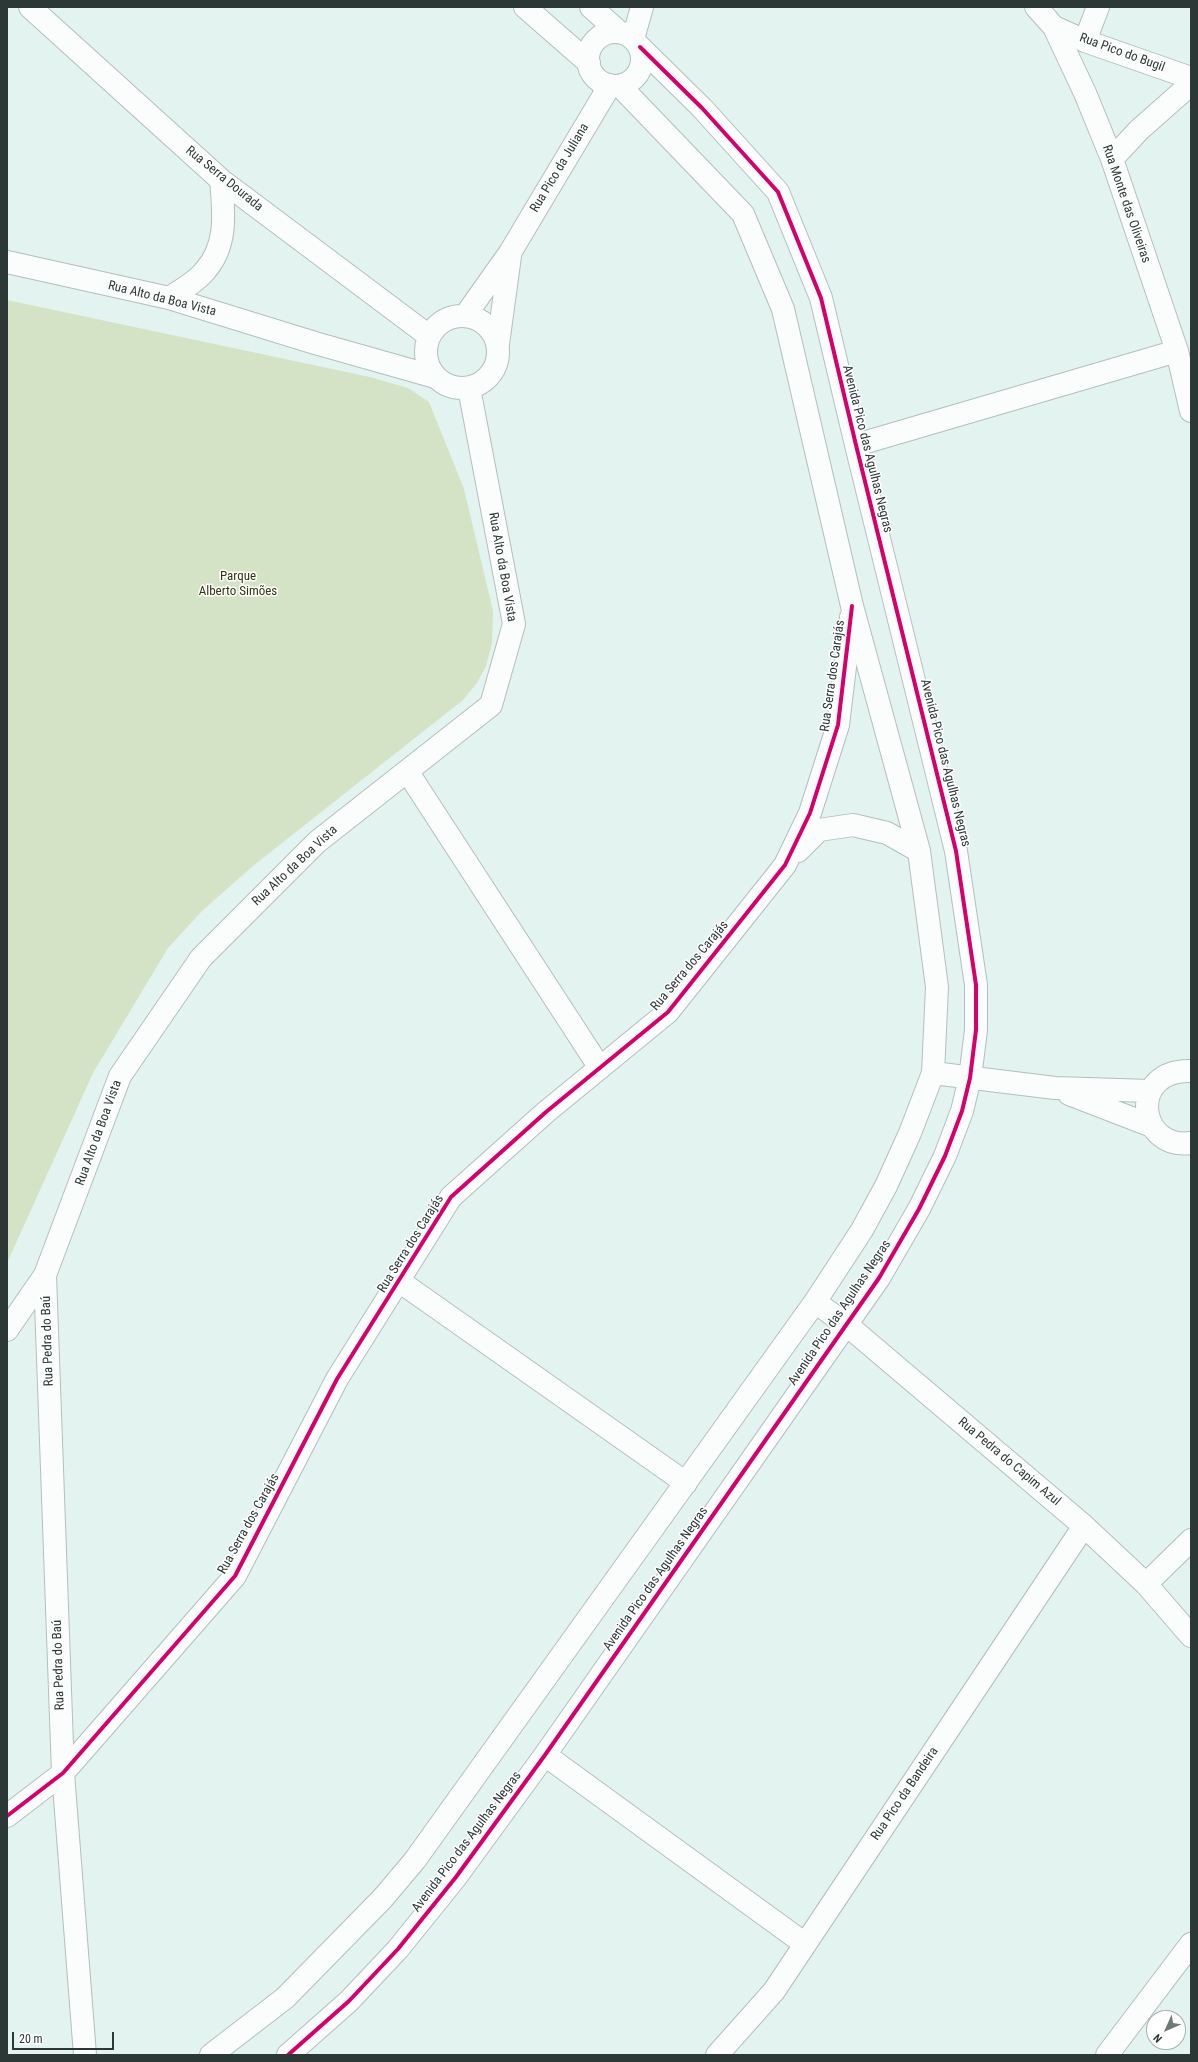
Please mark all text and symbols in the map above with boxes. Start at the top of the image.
street label: Rua Pico do Bugil [1077,30,1167,76]
street label: Rua Pico da Juliana [527,121,593,215]
street label: Rua Serra Dourada [182,143,266,215]
street label: Rua Monte das Oliveiras [1098,143,1154,265]
street label: Rua Alto da Boa Vista [106,278,218,320]
street label: Avenida Pico das Agulhas Negras [839,364,895,534]
street label: Rua Alto da Boa Vista [485,511,519,623]
park label: Parque Alberto Simões [199,569,277,600]
street label: Rua Serra dos Carajás [817,619,849,733]
street label: Avenida Pico das Agulhas Negras [917,678,973,848]
street label: Rua Alto da Boa Vista [249,822,341,910]
street label: Rua Serra dos Carajás [648,918,732,1014]
street label: Rua Alto da Boa Vista [73,1078,125,1188]
street label: Rua Serra dos Carajás [375,1192,447,1296]
street label: Avenida Pico das Agulhas Negras [785,1237,895,1389]
street label: Rua Pedra do Baú [39,1295,57,1387]
street label: Rua Pedra do Capim Azul [954,1414,1064,1510]
street label: Rua Serra dos Carajás [215,1471,283,1577]
street label: Avenida Pico das Agulhas Negras [600,1504,712,1654]
street label: Rua Pedra do Baú [50,1619,68,1711]
street label: Rua Pico da Bandeira [868,1745,942,1843]
street label: Avenida Pico das Agulhas Negras [409,1769,525,1915]
north arrow [1146,2010,1186,2050]
scale bar [14,2024,116,2050]
text: N [1151,2031,1165,2045]
text: 20 m [19,2032,43,2046]

